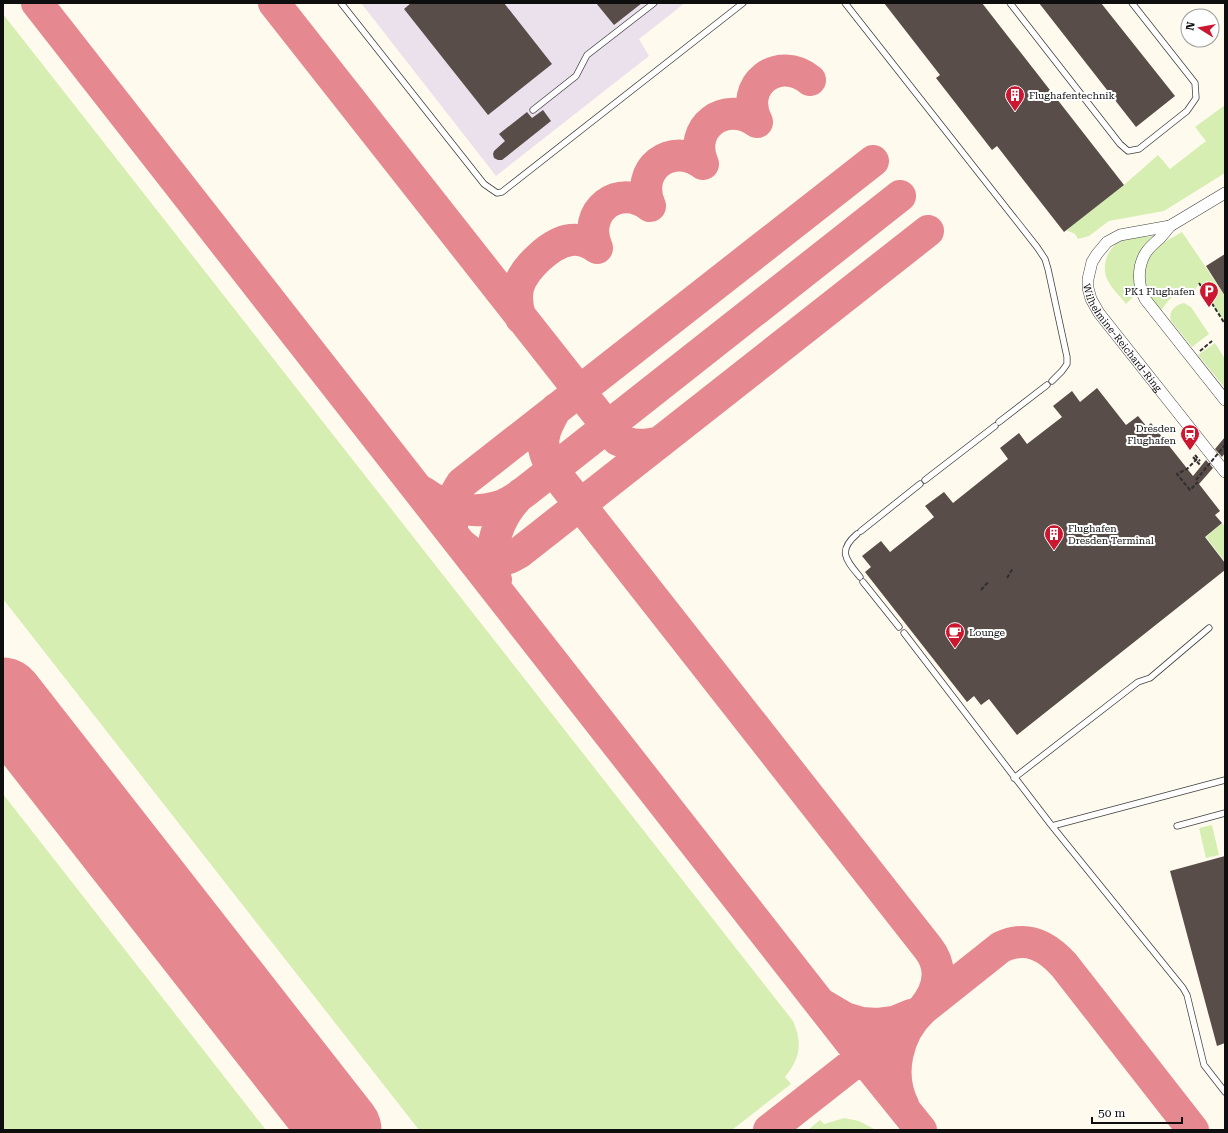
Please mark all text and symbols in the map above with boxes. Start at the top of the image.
north arrow [1180,8,1220,48]
text: N [1183,20,1198,32]
building icon: Flughafentechnik [1004,84,1026,112]
place label: Flughafentechnik [1029,90,1116,101]
parking icon: PK1 Flughafen [1198,280,1220,308]
street label: Wilhelmine-Reichard-Ring [1081,282,1164,394]
place label: PK1 Flughafen [1125,286,1196,297]
place label: Dresden Flughafen [1127,423,1177,446]
station icon: Dresden Flughafen [1179,423,1201,451]
building icon: Flughafen Dresden Terminal [1043,523,1065,551]
place label: Flughafen Dresden Terminal [1068,523,1154,546]
cafe icon: Lounge [944,621,966,649]
place label: Lounge [969,627,1006,638]
scale bar [1092,1099,1182,1125]
text: 50 m [1098,1106,1125,1120]

